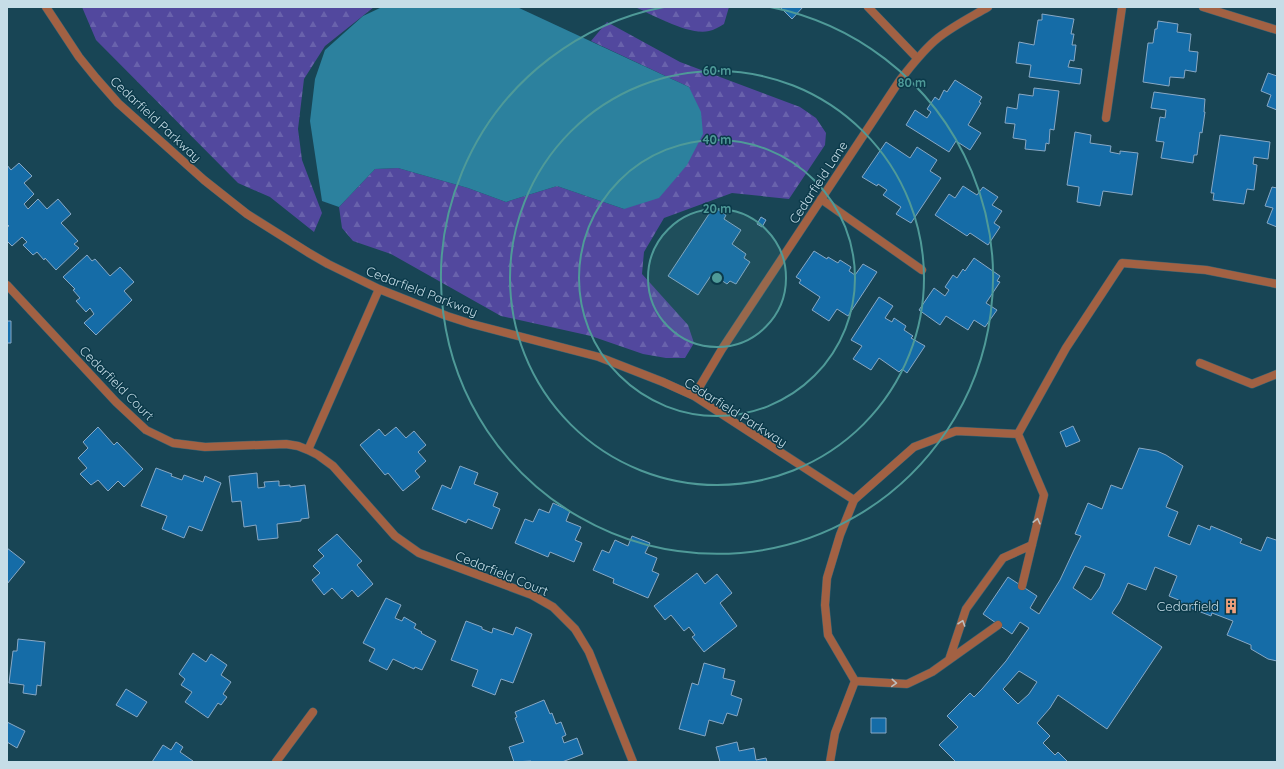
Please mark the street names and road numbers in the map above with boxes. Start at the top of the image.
street label: Cedarfield Parkway [107,73,205,165]
street label: Cedarfield Lane [785,138,851,226]
street label: Cedarfield Parkway [364,262,480,320]
street label: Cedarfield Court [76,342,158,424]
street label: Cedarfield Parkway [682,374,790,450]
street label: Cedarfield Court [453,547,551,599]

